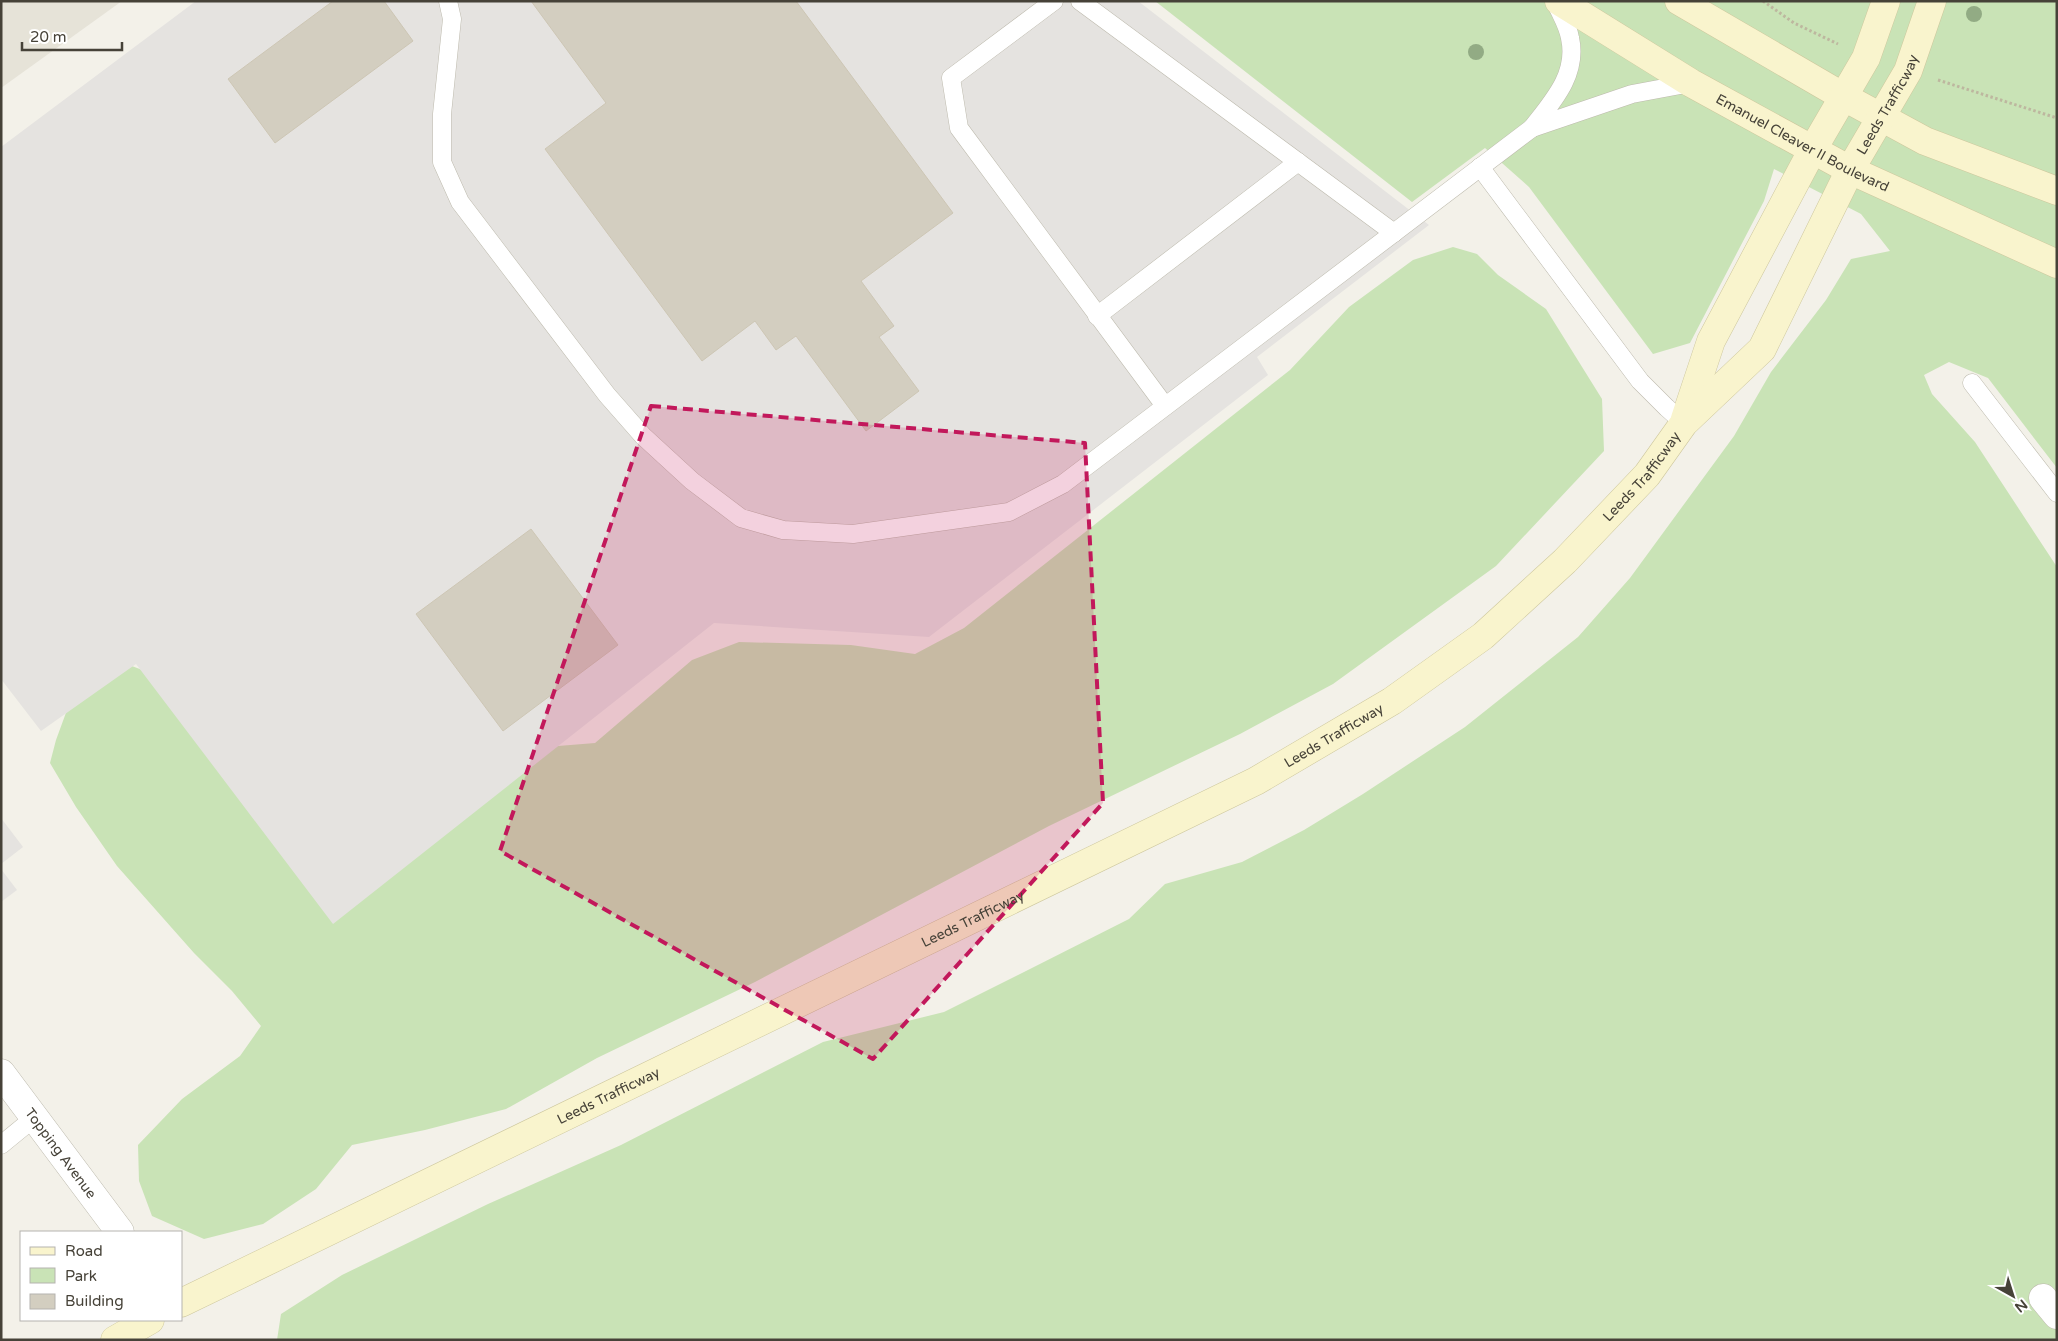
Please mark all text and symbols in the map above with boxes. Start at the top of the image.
scale bar [22,20,122,52]
text: 20 m [30,28,67,46]
street label: Leeds Trafficway [1853,52,1922,157]
street label: Emanuel Cleaver II Boulevard [1713,90,1892,195]
street label: Leeds Trafficway [1599,428,1684,525]
street label: Leeds Trafficway [1281,699,1387,771]
street label: Leeds Trafficway [918,886,1027,951]
street label: Leeds Trafficway [554,1063,663,1128]
street label: Topping Avenue [22,1105,100,1202]
legend [20,1231,182,1321]
text: Road [65,1242,103,1260]
text: Park [65,1267,97,1285]
north arrow [1988,1271,2038,1321]
text: Building [65,1292,124,1310]
text: N [2011,1296,2031,1316]

